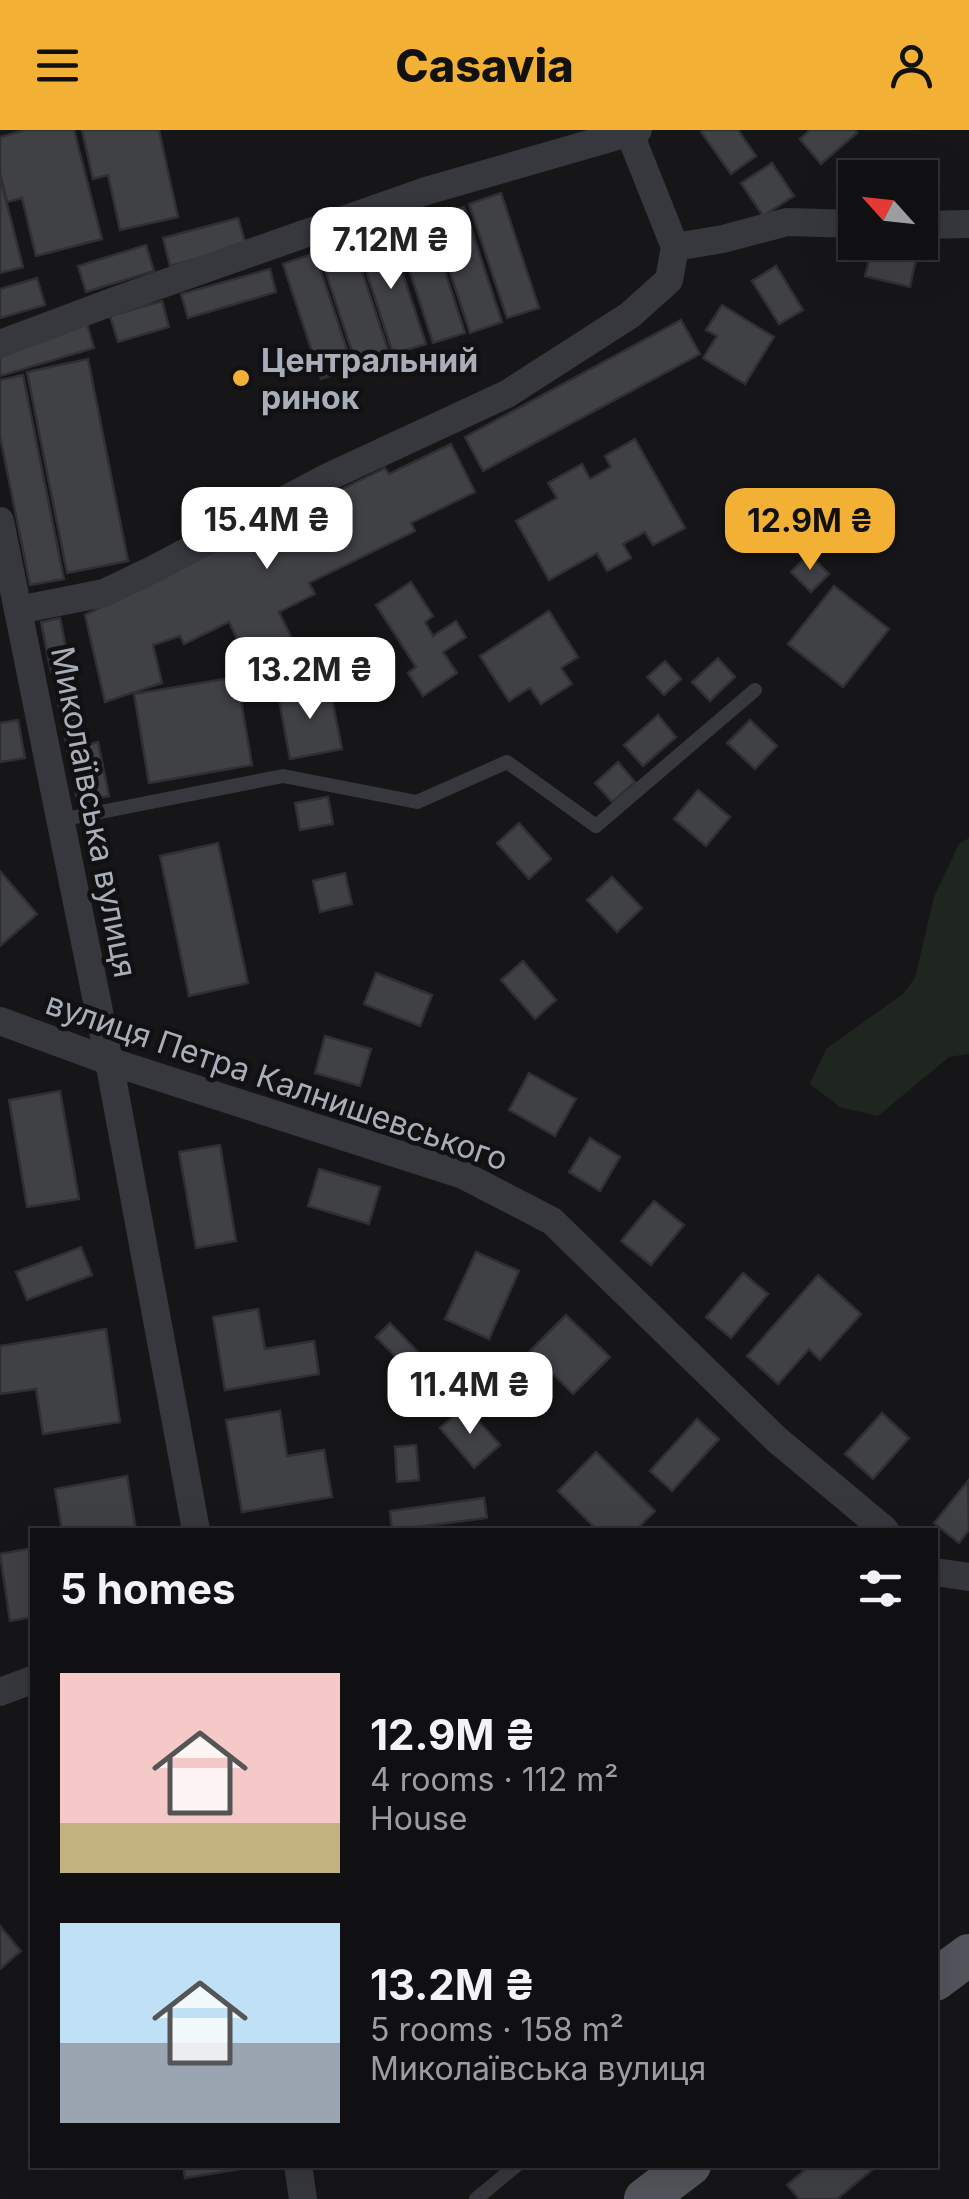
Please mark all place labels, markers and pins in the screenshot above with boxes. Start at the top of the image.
pin: 7.12M ₴ [299,207,483,292]
place label: Центральний ринок [261,341,478,417]
marker: Центральний ринок [230,367,252,389]
pin: 15.4M ₴ [175,487,359,572]
pin: 12.9M ₴ [718,488,902,573]
pin: 13.2M ₴ [218,637,402,722]
pin: 11.4M ₴ [378,1352,562,1437]

